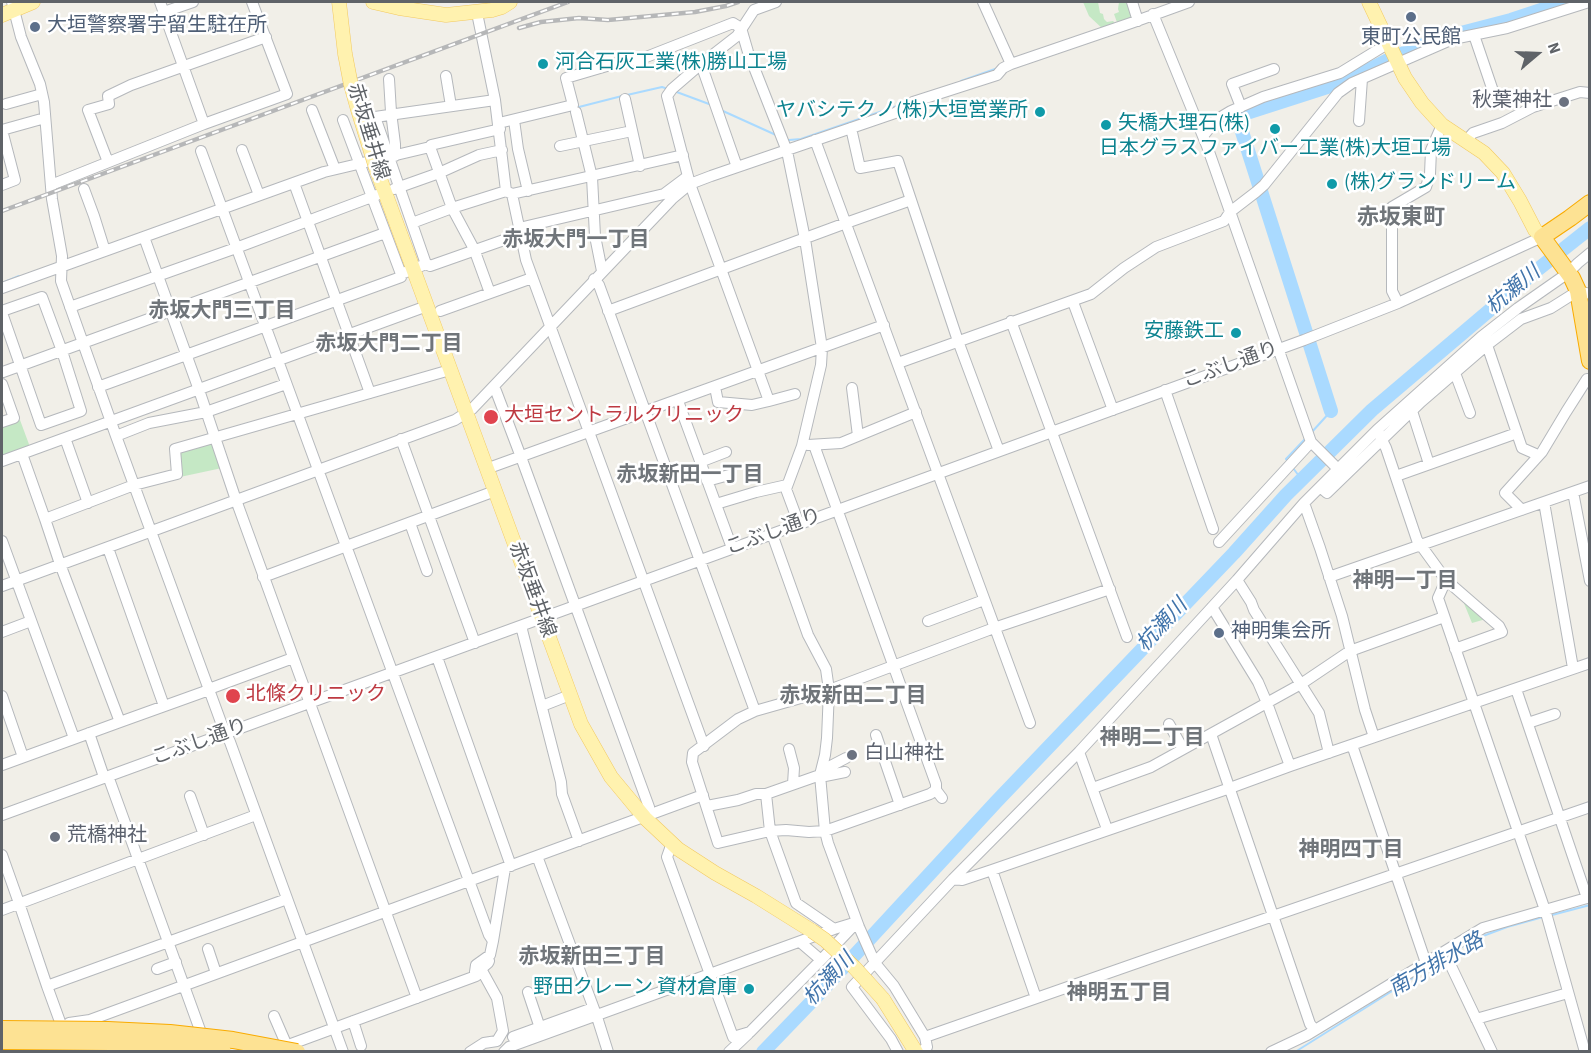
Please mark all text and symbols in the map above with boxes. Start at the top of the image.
marker: 東町公民館 [1404,10,1418,24]
place label: 大垣警察署宇留生駐在所 [47,15,267,39]
marker: 大垣警察署宇留生駐在所 [28,20,42,34]
north arrow [1507,24,1567,84]
place label: 東町公民館 [1361,27,1461,51]
text: N [1542,40,1566,57]
place label: 河合石灰工業(株)勝山工場 [555,52,787,76]
marker: 河合石灰工業(株)勝山工場 [536,57,550,71]
street label: 赤坂垂井線 [341,81,393,183]
place label: 秋葉神社 [1472,90,1552,114]
marker: 秋葉神社 [1557,95,1571,109]
place label: ヤバシテクノ(株)大垣営業所 [776,100,1028,124]
marker: ヤバシテクノ(株)大垣営業所 [1033,105,1047,119]
place label: 矢橋大理石(株) [1118,113,1250,137]
marker: 矢橋大理石(株) [1099,118,1113,132]
marker: 日本グラスファイバー工業(株)大垣工場 [1268,122,1282,136]
place label: 日本グラスファイバー工業(株)大垣工場 [1099,138,1451,162]
place label: (株)グランドリーム [1344,172,1516,196]
marker: (株)グランドリーム [1325,177,1339,191]
district label: 赤坂東町 [1357,206,1445,232]
district label: 赤坂大門一丁目 [503,228,649,254]
water label: 杭瀬川 [1482,261,1546,321]
district label: 赤坂大門三丁目 [149,299,295,325]
place label: 安藤鉄工 [1144,321,1224,345]
marker: 安藤鉄工 [1229,326,1243,340]
district label: 赤坂大門二丁目 [316,332,462,358]
street label: こぶし通り [1180,338,1282,394]
place label: 大垣セントラルクリニック [504,405,744,429]
marker: 大垣セントラルクリニック [482,408,500,426]
district label: 赤坂新田一丁目 [617,463,763,489]
street label: こぶし通り [723,505,825,561]
street label: 赤坂垂井線 [503,539,559,641]
district label: 神明一丁目 [1353,569,1457,595]
water label: 杭瀬川 [1132,594,1194,658]
place label: 神明集会所 [1231,621,1331,645]
marker: 神明集会所 [1212,626,1226,640]
place label: 北條クリニック [246,684,386,708]
district label: 赤坂新田二丁目 [780,684,926,710]
marker: 北條クリニック [224,687,242,705]
street label: こぶし通り [149,715,251,771]
district label: 神明二丁目 [1100,726,1204,752]
place label: 白山神社 [864,743,944,767]
marker: 白山神社 [845,748,859,762]
place label: 荒橋神社 [67,825,147,849]
marker: 荒橋神社 [48,830,62,844]
district label: 神明四丁目 [1299,838,1403,864]
water label: 南方排水路 [1385,929,1489,1003]
district label: 赤坂新田三丁目 [519,945,665,971]
water label: 杭瀬川 [799,948,861,1012]
place label: 野田クレーン 資材倉庫 [533,977,737,1001]
district label: 神明五丁目 [1067,981,1171,1007]
marker: 野田クレーン 資材倉庫 [742,982,756,996]

